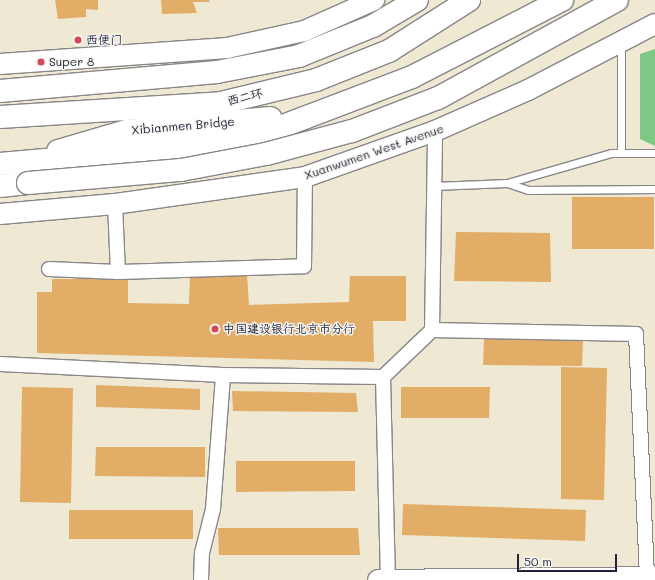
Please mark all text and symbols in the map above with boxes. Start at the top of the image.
place label: 西便门 [86,33,122,47]
marker: 西便门 [73,35,83,45]
place label: Super 8 [49,55,94,69]
marker: Super 8 [36,57,46,67]
street label: 西二环 [226,86,264,108]
street label: Xibianmen Bridge [131,114,235,138]
street label: Xuanwumen West Avenue [302,121,446,183]
place label: 中国建设银行北京市分行 [223,322,355,336]
marker: 中国建设银行北京市分行 [210,324,220,334]
scale bar [519,546,619,572]
text: 50 m [524,553,552,569]

